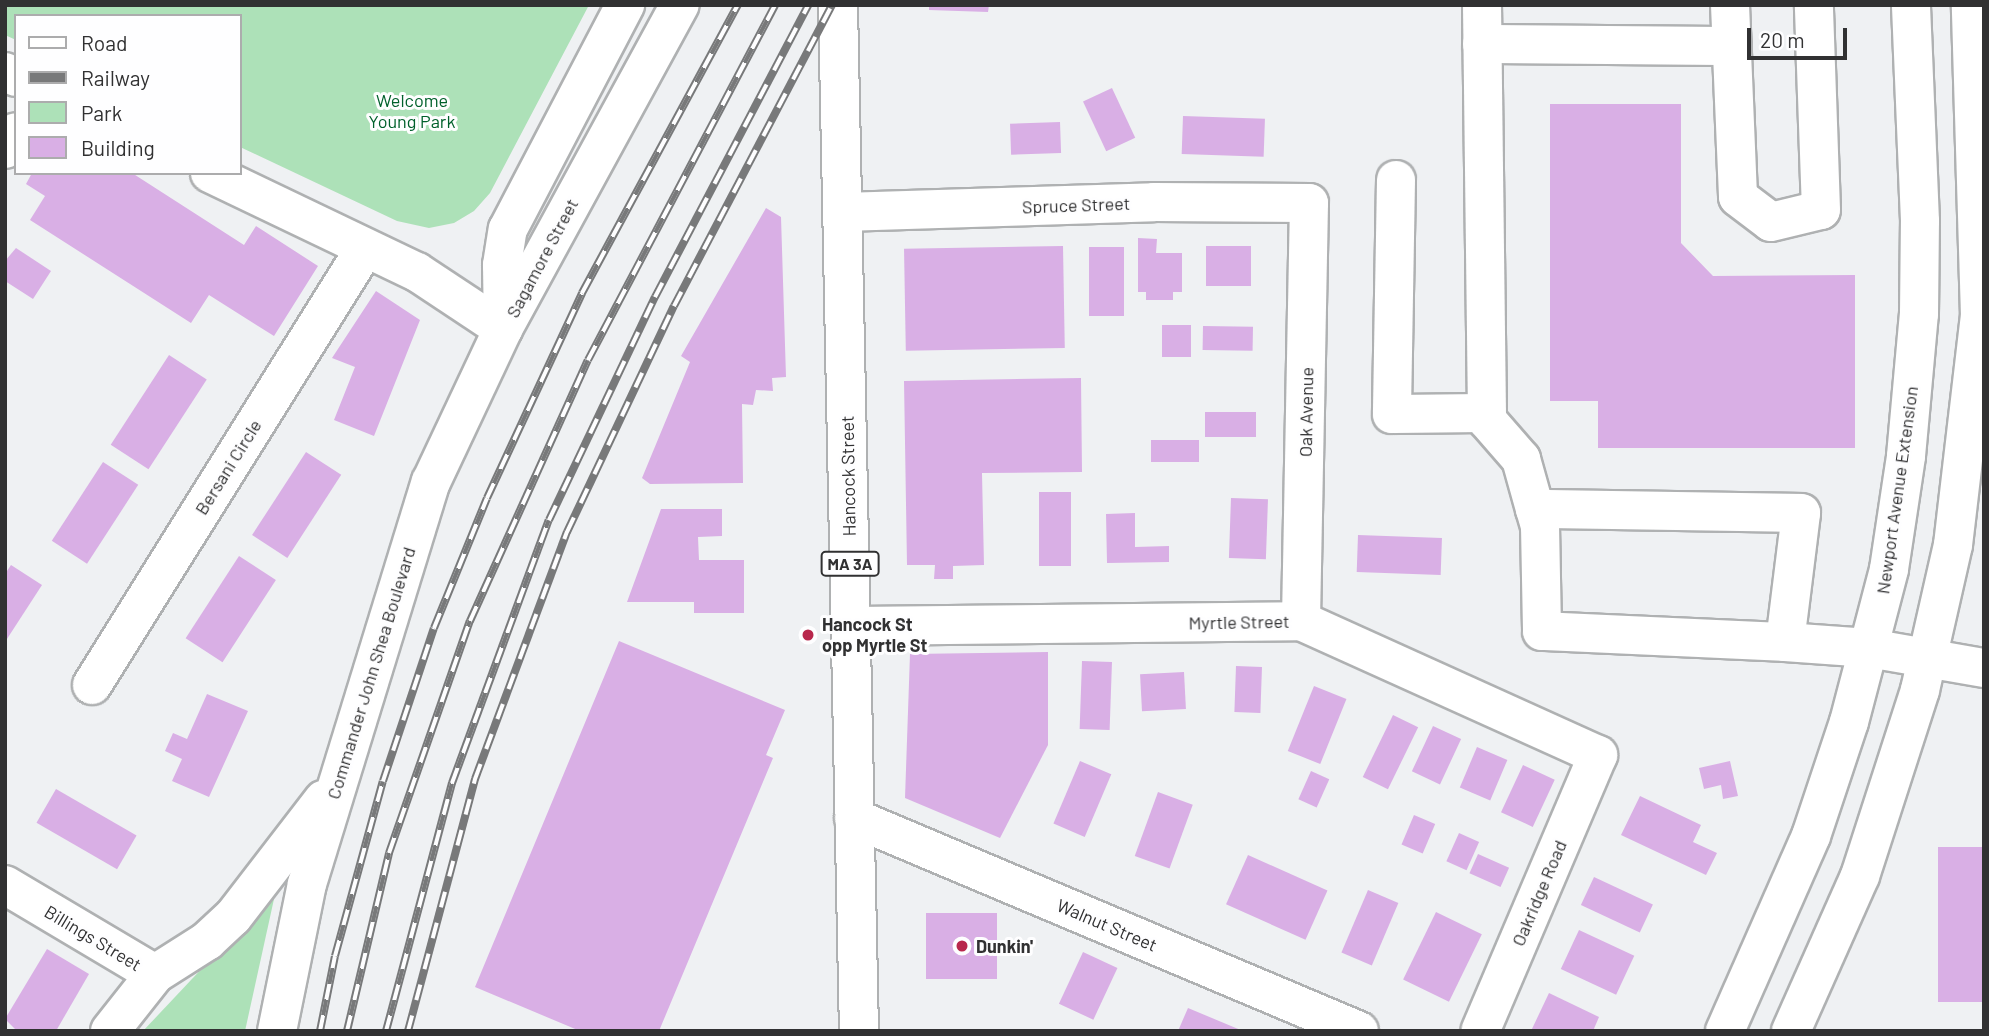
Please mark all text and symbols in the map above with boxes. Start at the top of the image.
legend [14,14,242,175]
scale bar [1751,14,1851,58]
text: 20 m [1760,27,1805,52]
text: Road [81,30,127,55]
text: Railway [81,65,150,90]
park label: Welcome Young Park [369,90,455,132]
text: Park [81,100,122,125]
text: Building [81,135,155,160]
street label: Spruce Street [1022,192,1130,218]
street label: Sagamore Street [502,195,582,321]
street label: Oak Avenue [1294,367,1318,457]
street label: Newport Avenue Extension [1872,385,1922,595]
street label: Bersani Circle [190,415,266,519]
street label: Hancock Street [836,415,860,537]
street label: Commander John Shea Boulevard [322,544,420,802]
road number: MA 3A [820,552,880,576]
street label: Myrtle Street [1188,610,1290,634]
place label: Hancock St opp Myrtle St [822,614,927,656]
marker: Hancock St opp Myrtle St [800,627,816,643]
street label: Oakridge Road [1507,837,1571,949]
street label: Walnut Street [1054,894,1160,956]
street label: Billings Street [41,901,145,975]
place label: Dunkin' [976,935,1033,957]
marker: Dunkin' [954,938,970,954]

